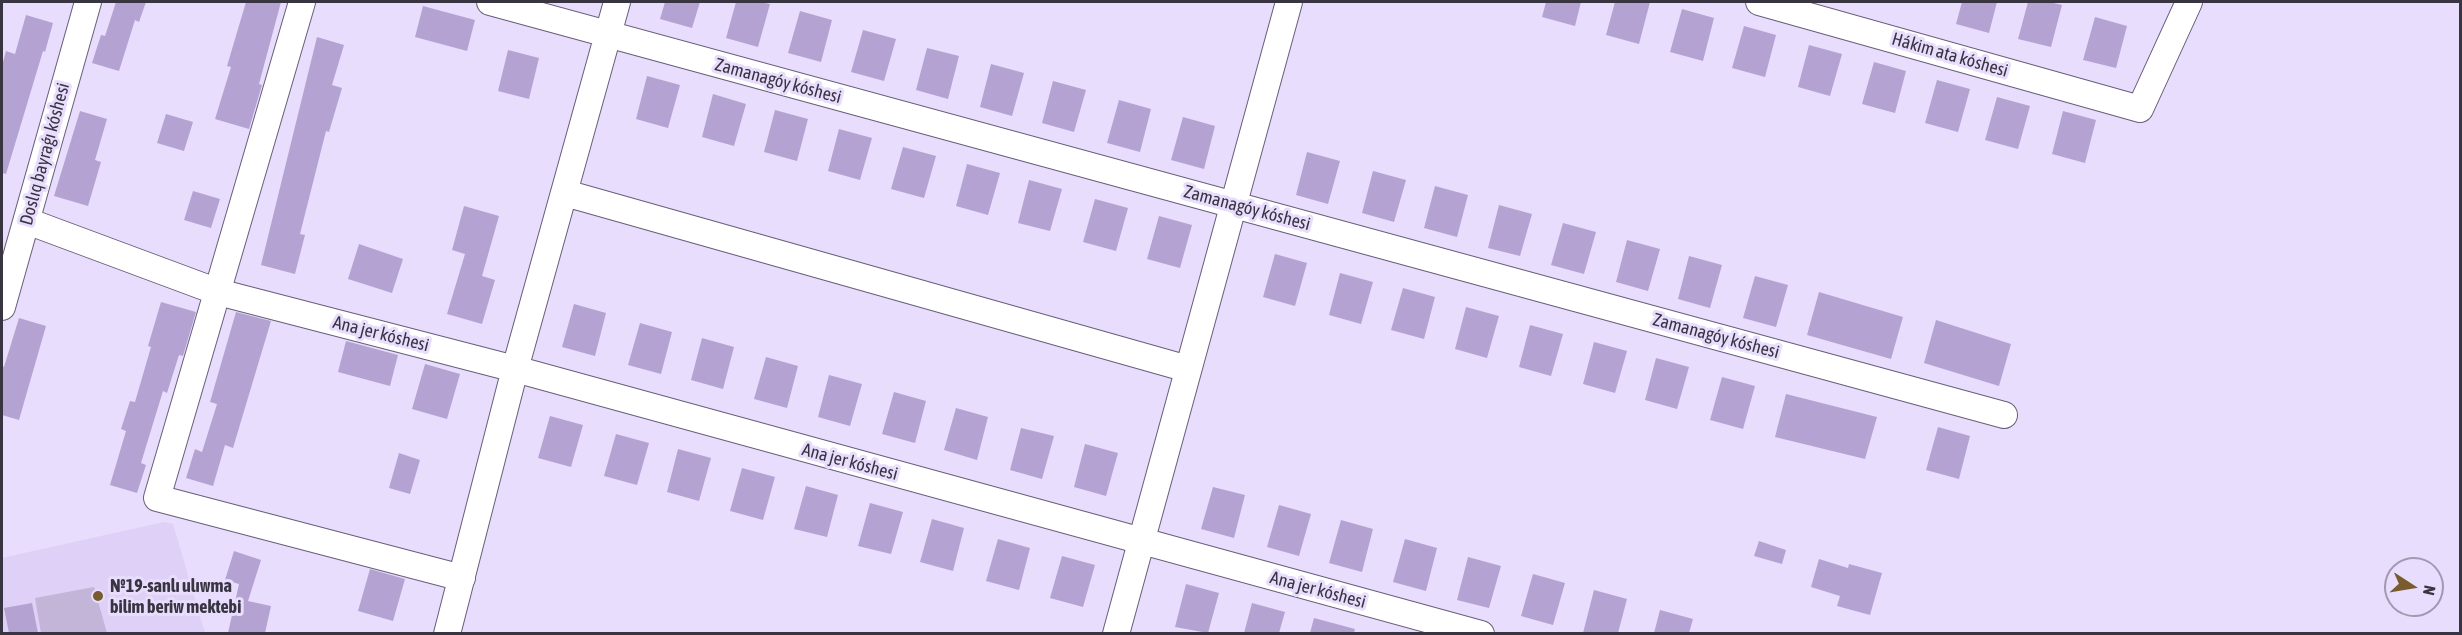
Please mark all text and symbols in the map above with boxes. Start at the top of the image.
street label: Hákim ata kóshesi [1889,28,2011,82]
street label: Zamanagóy kóshesi [712,54,844,108]
street label: Doslıq bayraǵı kóshesi [16,80,74,228]
street label: Zamanagóy kóshesi [1181,181,1313,235]
street label: Zamanagóy kóshesi [1650,309,1782,363]
street label: Ana jer kóshesi [331,312,431,356]
street label: Ana jer kóshesi [800,439,900,485]
north arrow [2384,557,2444,617]
street label: Ana jer kóshesi [1268,567,1368,613]
place label: №19-sanlı ulıwma bilim beriw mektebi [110,575,241,618]
text: N [2420,584,2439,597]
marker: №19-sanlı ulıwma bilim beriw mektebi [91,589,105,603]

